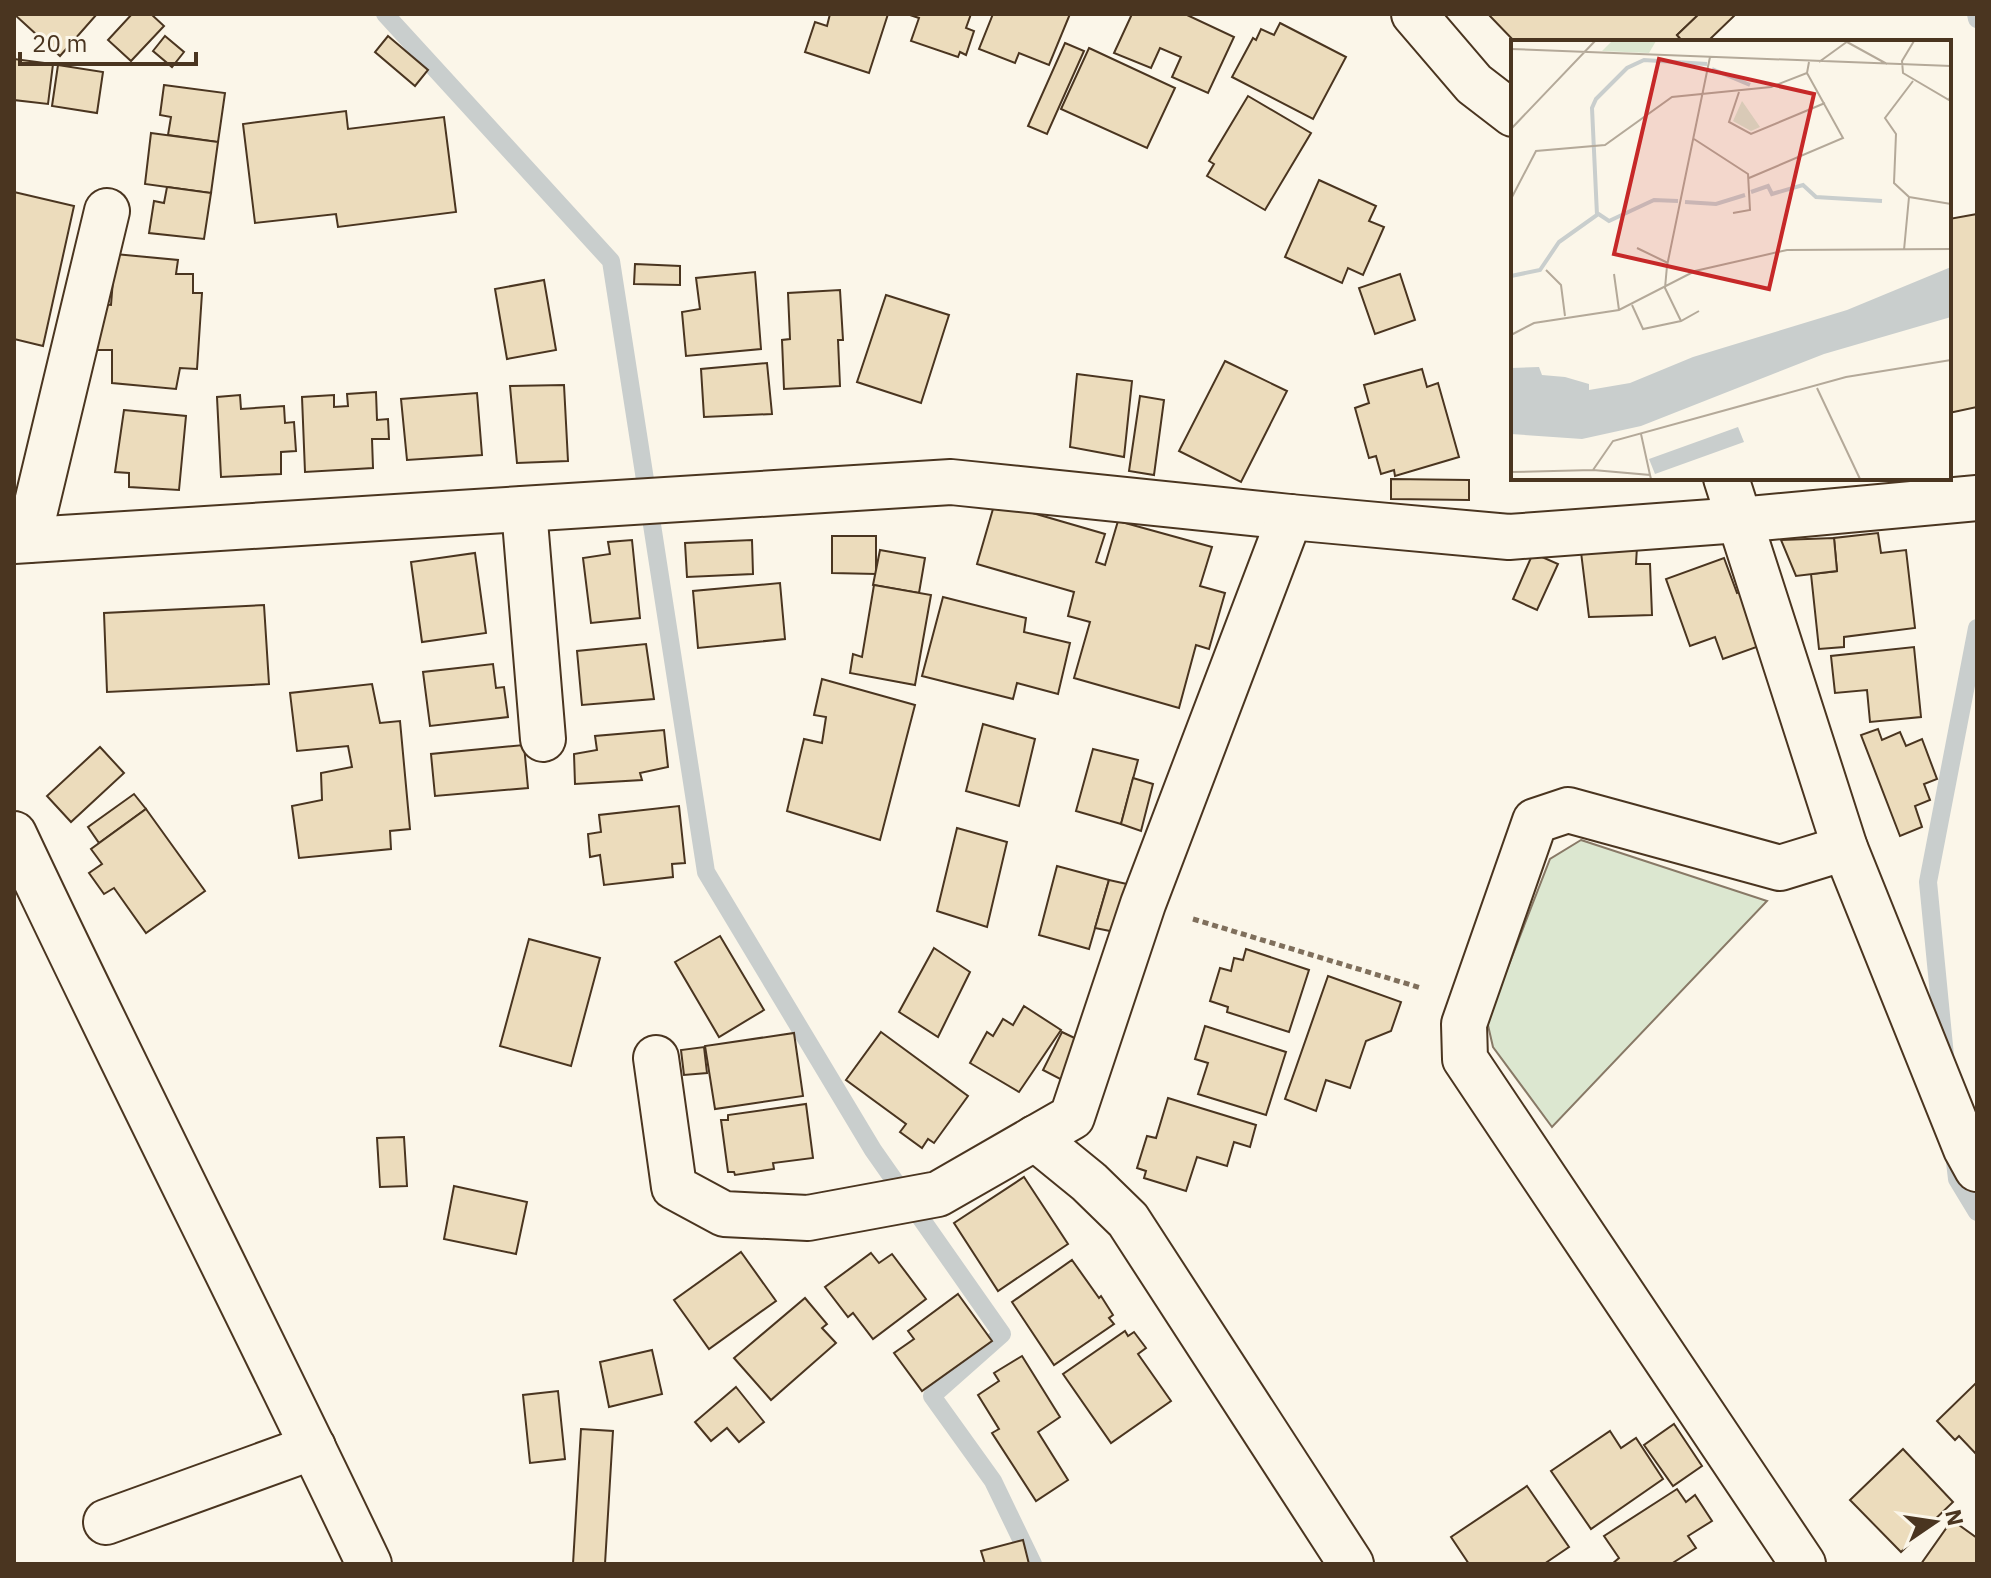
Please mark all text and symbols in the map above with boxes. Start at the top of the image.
scale bar [20,16,196,66]
text: 20 m [32,27,87,59]
inset map [1511,40,1951,480]
north arrow [1895,1482,1975,1562]
text: N [1939,1506,1971,1528]

